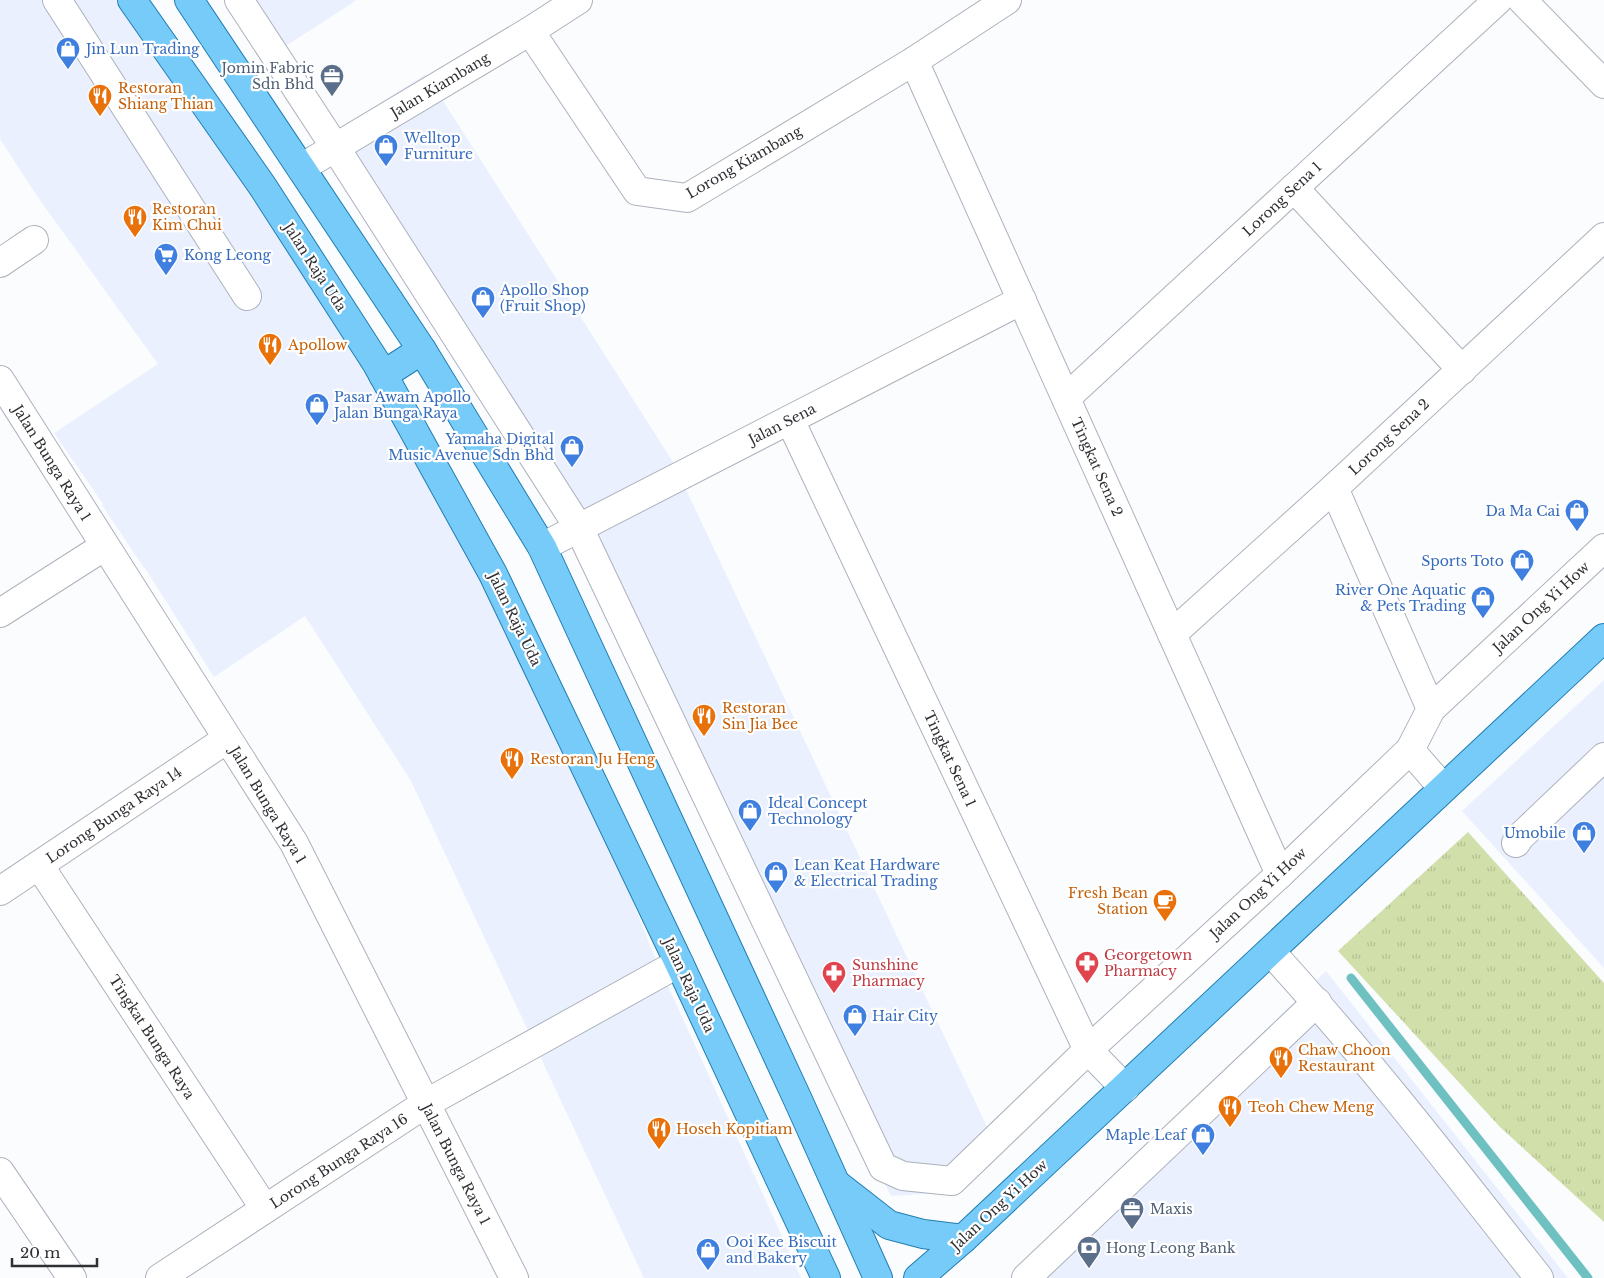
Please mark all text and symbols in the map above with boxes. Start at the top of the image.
shop icon: Jin Lun Trading [55,36,81,70]
place label: Jin Lun Trading [84,40,200,58]
street label: Jalan Kiambang [386,48,493,123]
place label: Jomin Fabric Sdn Bhd [220,59,315,93]
office icon: Jomin Fabric Sdn Bhd [319,63,345,97]
place label: Restoran Shiang Thian [118,79,214,113]
restaurant icon: Restoran Shiang Thian [87,83,113,117]
street label: Lorong Kiambang [683,121,805,202]
place label: Welltop Furniture [403,129,473,163]
shop icon: Welltop Furniture [373,133,399,167]
street label: Lorong Sena 1 [1239,158,1325,240]
place label: Restoran Kim Chui [152,200,222,234]
restaurant icon: Restoran Kim Chui [122,204,148,238]
street label: Jalan Raja Uda [279,218,351,315]
supermarket icon: Kong Leong [153,242,179,276]
place label: Kong Leong [184,246,272,264]
place label: Apollo Shop (Fruit Shop) [499,281,589,315]
shop icon: Apollo Shop (Fruit Shop) [470,285,496,319]
restaurant icon: Apollow [257,332,283,366]
place label: Apollow [287,336,347,354]
place label: Pasar Awam Apollo Jalan Bunga Raya [332,388,471,422]
shop icon: Pasar Awam Apollo Jalan Bunga Raya [304,392,330,426]
street label: Lorong Sena 2 [1345,395,1433,479]
street label: Jalan Sena [744,399,819,450]
street label: Jalan Bunga Raya 1 [8,400,95,524]
street label: Tingkat Sena 2 [1067,415,1127,519]
place label: Yamaha Digital Music Avenue Sdn Bhd [388,430,555,464]
shop icon: Yamaha Digital Music Avenue Sdn Bhd [559,434,585,468]
shop icon: Da Ma Cai [1564,498,1590,532]
place label: Da Ma Cai [1485,502,1560,520]
shop icon: Sports Toto [1509,548,1535,582]
place label: Sports Toto [1421,552,1504,570]
street label: Jalan Ong Yi How [1487,558,1593,658]
street label: Jalan Raja Uda [484,567,546,669]
place label: River One Aquatic & Pets Trading [1335,581,1467,615]
shop icon: River One Aquatic & Pets Trading [1470,585,1496,619]
place label: Restoran Sin Jia Bee [722,699,798,733]
restaurant icon: Restoran Sin Jia Bee [691,703,717,737]
street label: Tingkat Sena 1 [920,708,980,810]
street label: Jalan Bunga Raya 1 [225,741,310,867]
restaurant icon: Restoran Ju Heng [499,746,525,780]
place label: Restoran Ju Heng [530,750,656,768]
street label: Lorong Bunga Raya 14 [43,763,185,867]
place label: Ideal Concept Technology [768,794,868,828]
shop icon: Ideal Concept Technology [737,798,763,832]
shop icon: Umobile [1571,820,1597,854]
place label: Umobile [1504,824,1566,842]
street label: Jalan Ong Yi How [1204,844,1310,944]
place label: Lean Keat Hardware & Electrical Trading [794,856,940,890]
shop icon: Lean Keat Hardware & Electrical Trading [763,860,789,894]
place label: Fresh Bean Station [1068,884,1148,918]
cafe icon: Fresh Bean Station [1152,888,1178,922]
street label: Jalan Raja Uda [658,933,719,1035]
place label: Georgetown Pharmacy [1104,946,1192,980]
pharmacy icon: Georgetown Pharmacy [1074,950,1100,984]
place label: Sunshine Pharmacy [852,956,925,990]
pharmacy icon: Sunshine Pharmacy [821,960,847,994]
street label: Tingkat Bunga Raya [105,972,199,1103]
shop icon: Hair City [842,1003,868,1037]
place label: Hair City [872,1007,938,1025]
place label: Chaw Choon Restaurant [1298,1041,1391,1075]
restaurant icon: Chaw Choon Restaurant [1268,1045,1294,1079]
restaurant icon: Teoh Chew Meng [1217,1094,1243,1128]
place label: Teoh Chew Meng [1248,1098,1374,1116]
street label: Jalan Bunga Raya 1 [417,1099,494,1228]
street label: Lorong Bunga Raya 16 [267,1110,411,1212]
restaurant icon: Hoseh Kopitiam [646,1116,672,1150]
place label: Hoseh Kopitiam [676,1120,793,1138]
shop icon: Maple Leaf [1190,1122,1216,1156]
place label: Maple Leaf [1105,1126,1188,1144]
street label: Jalan Ong Yi How [945,1156,1051,1256]
office icon: Maxis [1119,1196,1145,1230]
place label: Maxis [1150,1200,1193,1218]
place label: Ooi Kee Biscuit and Bakery [726,1233,837,1267]
bank icon: Hong Leong Bank [1076,1235,1102,1269]
scale bar [12,1236,98,1268]
shop icon: Ooi Kee Biscuit and Bakery [695,1237,721,1271]
place label: Hong Leong Bank [1106,1239,1236,1257]
text: 20 m [20,1243,60,1262]

